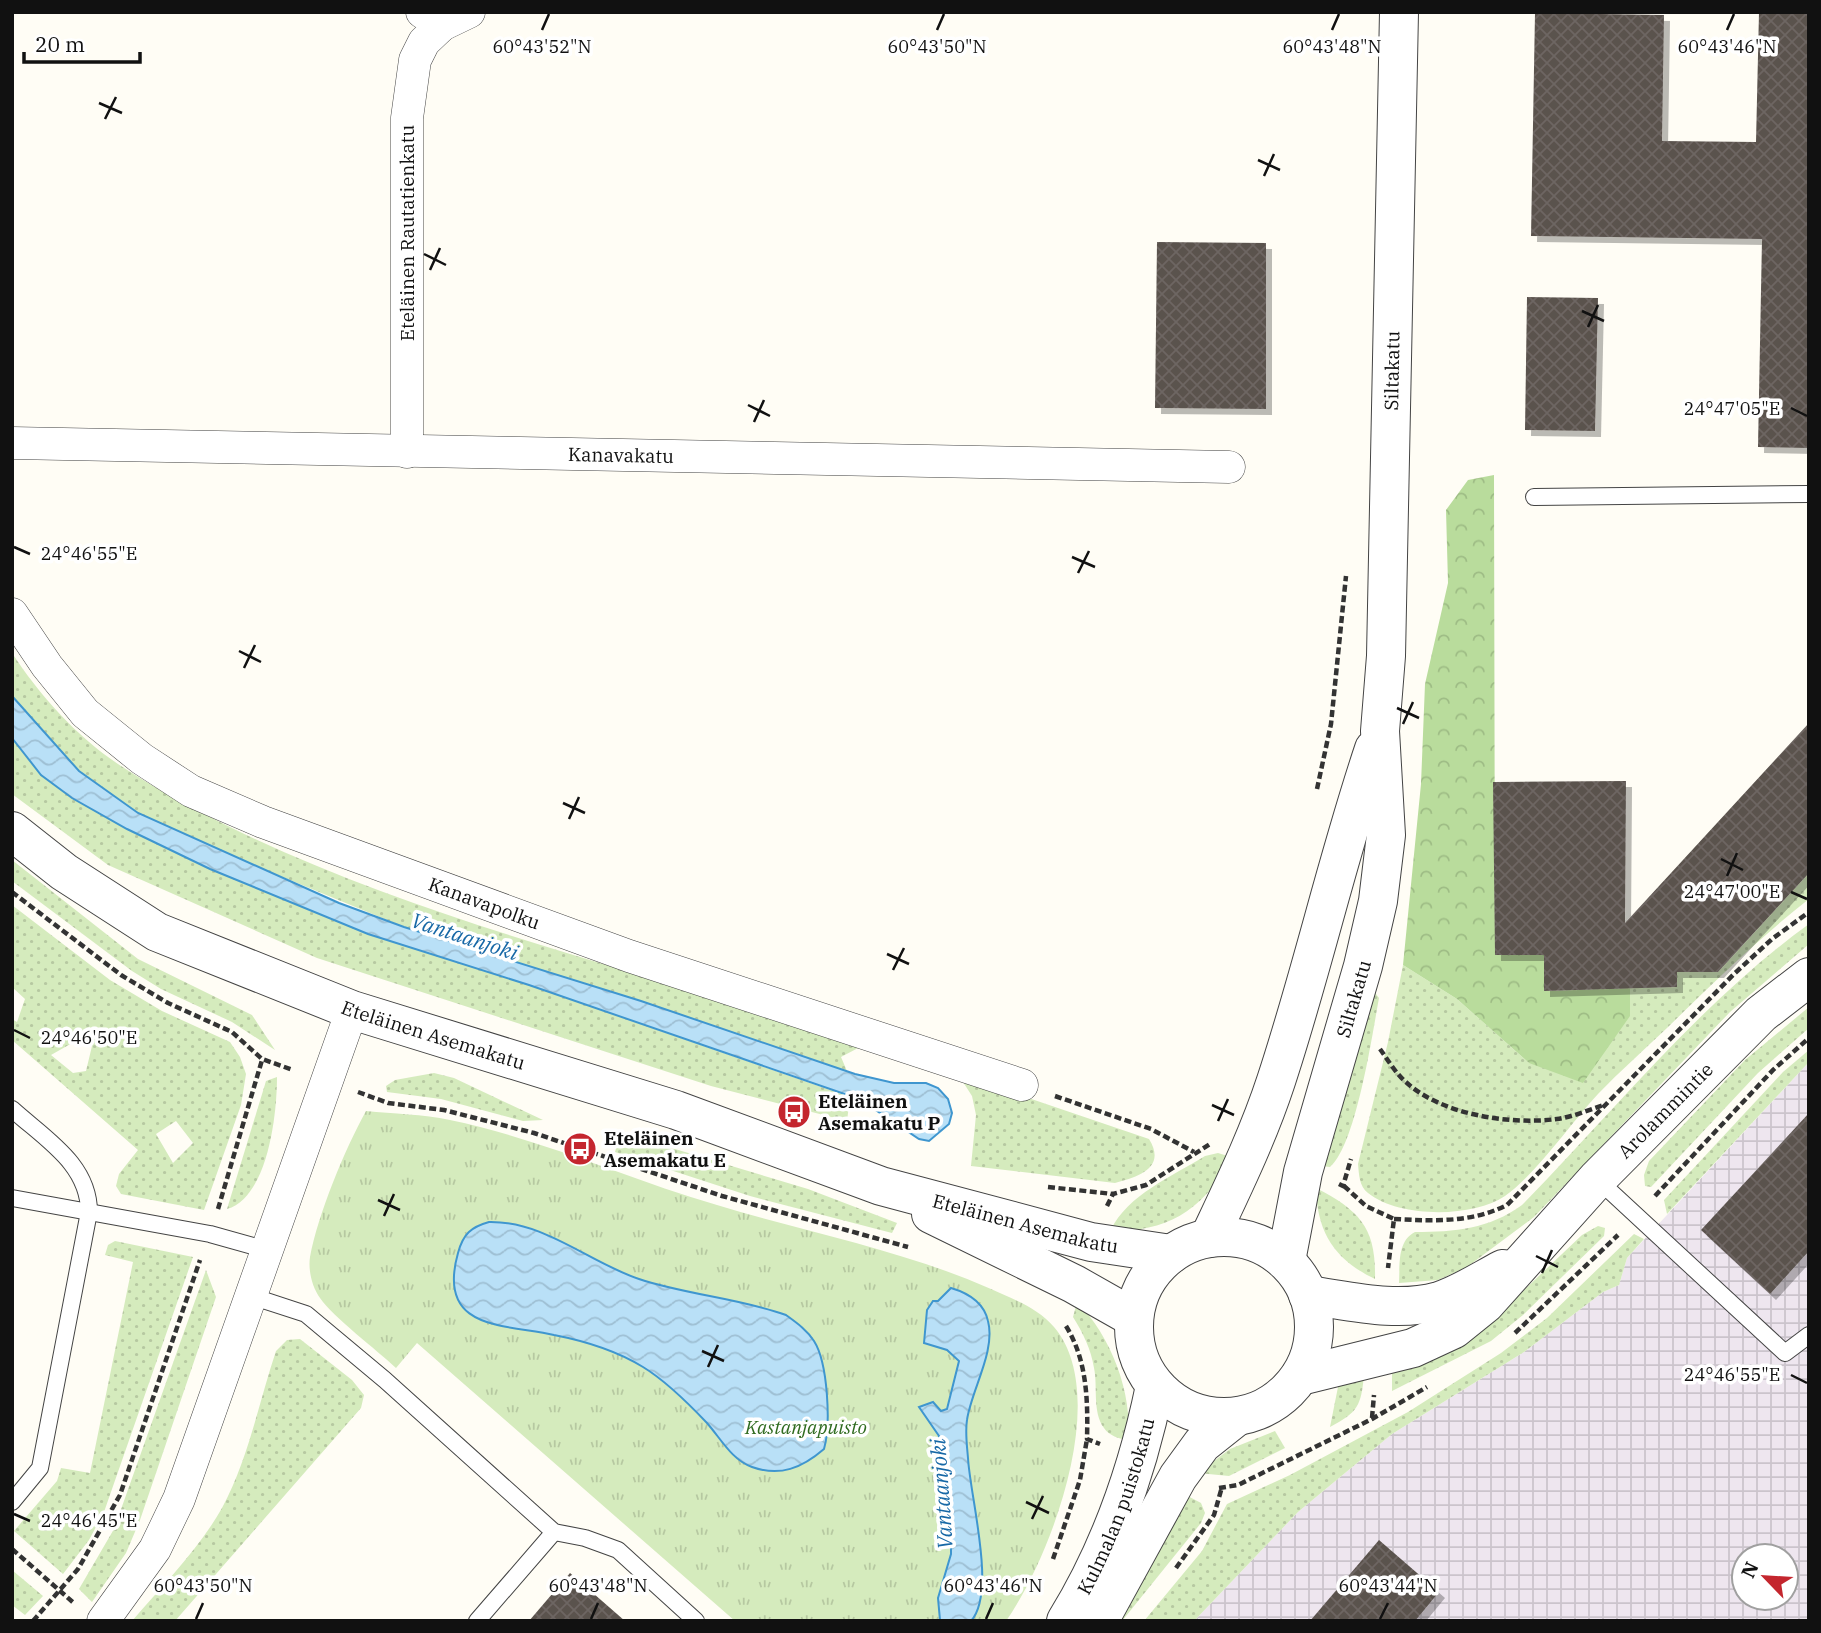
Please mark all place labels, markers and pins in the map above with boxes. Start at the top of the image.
place label: Eteläinen Asemakatu P [818,1089,940,1135]
bus stop icon: Eteläinen Asemakatu P [775,1093,813,1131]
place label: Eteläinen Asemakatu E [604,1126,726,1172]
bus stop icon: Eteläinen Asemakatu E [561,1130,599,1168]

